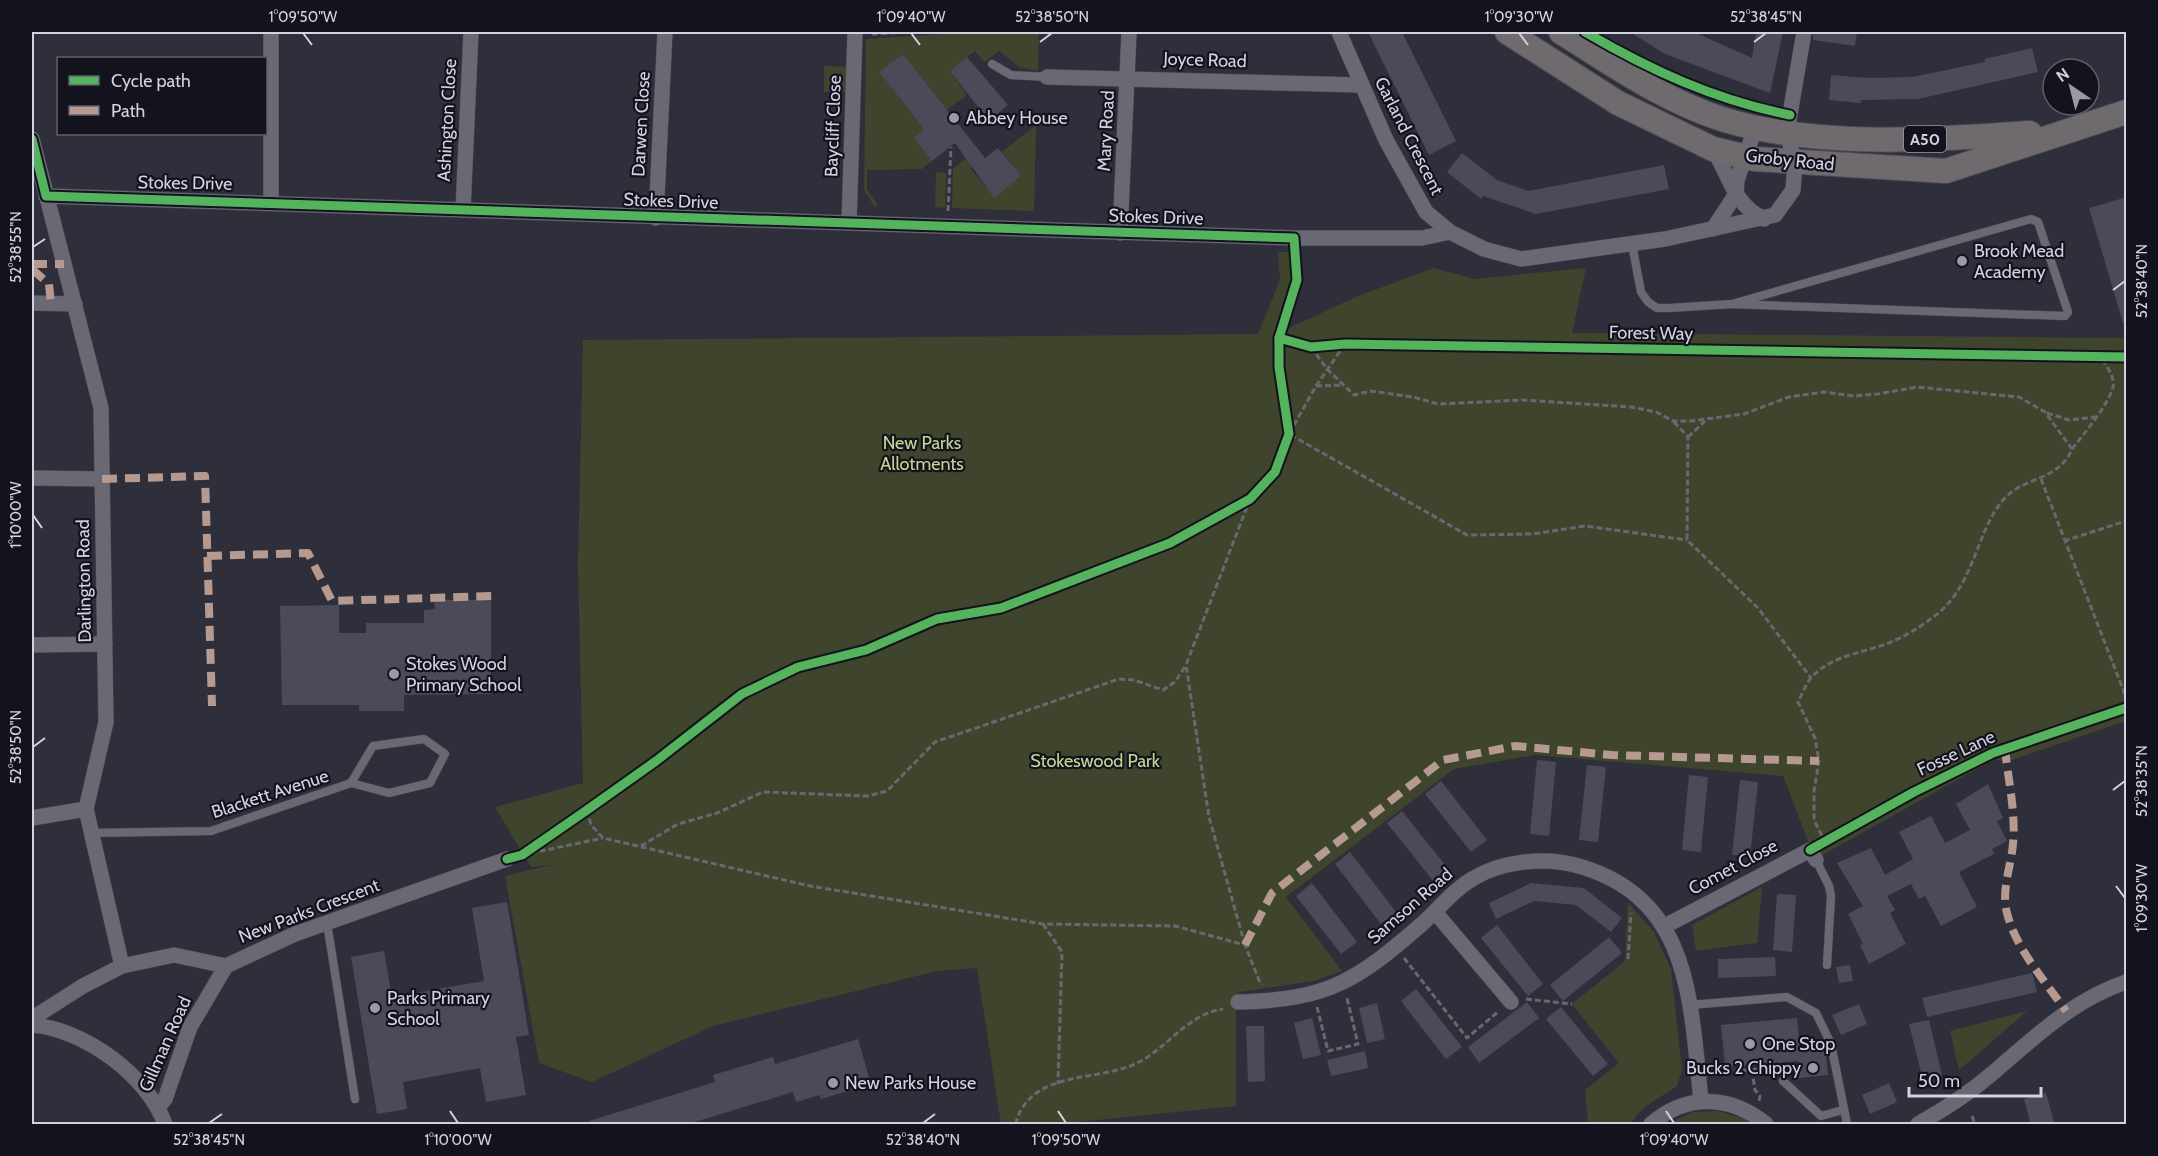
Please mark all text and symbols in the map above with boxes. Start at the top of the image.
text: 1°09'50"W [269,8,338,26]
text: 1°09'40"W [877,8,946,26]
text: 52°38'50"N [1015,8,1089,26]
text: 1°09'30"W [1485,8,1554,26]
text: 52°38'45"N [1730,8,1802,26]
street label: Joyce Road [1162,48,1247,72]
legend [57,57,267,135]
north arrow [2041,57,2101,117]
street label: Ashington Close [433,58,461,182]
text: N [2053,64,2073,86]
text: Cycle path [111,70,191,92]
street label: Darwen Close [627,71,655,177]
street label: Garland Crescent [1370,73,1448,199]
street label: Baycliff Close [820,75,846,177]
street label: Mary Road [1093,90,1119,172]
text: Path [111,100,145,122]
place label: Abbey House [966,107,1068,129]
marker: Abbey House [947,111,961,125]
road number: A50 [1904,126,1946,152]
street label: Groby Road [1744,144,1836,176]
street label: Stokes Drive [137,171,233,195]
street label: Stokes Drive [623,188,719,214]
street label: Stokes Drive [1108,204,1204,230]
text: 52°38'55"N [7,211,25,283]
place label: Brook Mead Academy [1974,240,2064,283]
text: 52°38'40"N [2133,244,2151,318]
marker: Brook Mead Academy [1955,254,1969,268]
street label: Forest Way [1609,321,1693,345]
park label: New Parks Allotments [880,432,964,475]
text: 1°10'00"W [7,481,25,549]
street label: Darlington Road [72,519,96,643]
place label: Stokes Wood Primary School [406,653,522,696]
marker: Stokes Wood Primary School [387,667,401,681]
text: 52°38'50"N [7,710,25,784]
street label: Fosse Lane [1913,725,1999,781]
text: 52°38'35"N [2133,745,2151,817]
park label: Stokeswood Park [1030,750,1161,772]
street label: Blackett Avenue [209,765,331,823]
street label: Comet Close [1685,834,1781,900]
street label: Samson Road [1363,863,1457,949]
text: 1°09'30"W [2133,863,2151,932]
street label: New Parks Crescent [235,874,383,948]
place label: Parks Primary School [387,987,490,1030]
street label: Gillman Road [134,993,196,1095]
marker: Parks Primary School [368,1001,382,1015]
place label: One Stop [1762,1033,1835,1055]
marker: One Stop [1743,1037,1757,1051]
place label: Bucks 2 Chippy [1686,1057,1801,1079]
scale bar [1909,1060,2041,1098]
marker: Bucks 2 Chippy [1806,1061,1820,1075]
text: 50 m [1918,1070,1960,1092]
place label: New Parks House [845,1072,976,1094]
marker: New Parks House [826,1076,840,1090]
text: 52°38'45"N [173,1131,245,1149]
text: 1°10'00"W [424,1131,492,1149]
text: 52°38'40"N [886,1131,960,1149]
text: 1°09'50"W [1032,1131,1101,1149]
text: 1°09'40"W [1640,1131,1709,1149]

